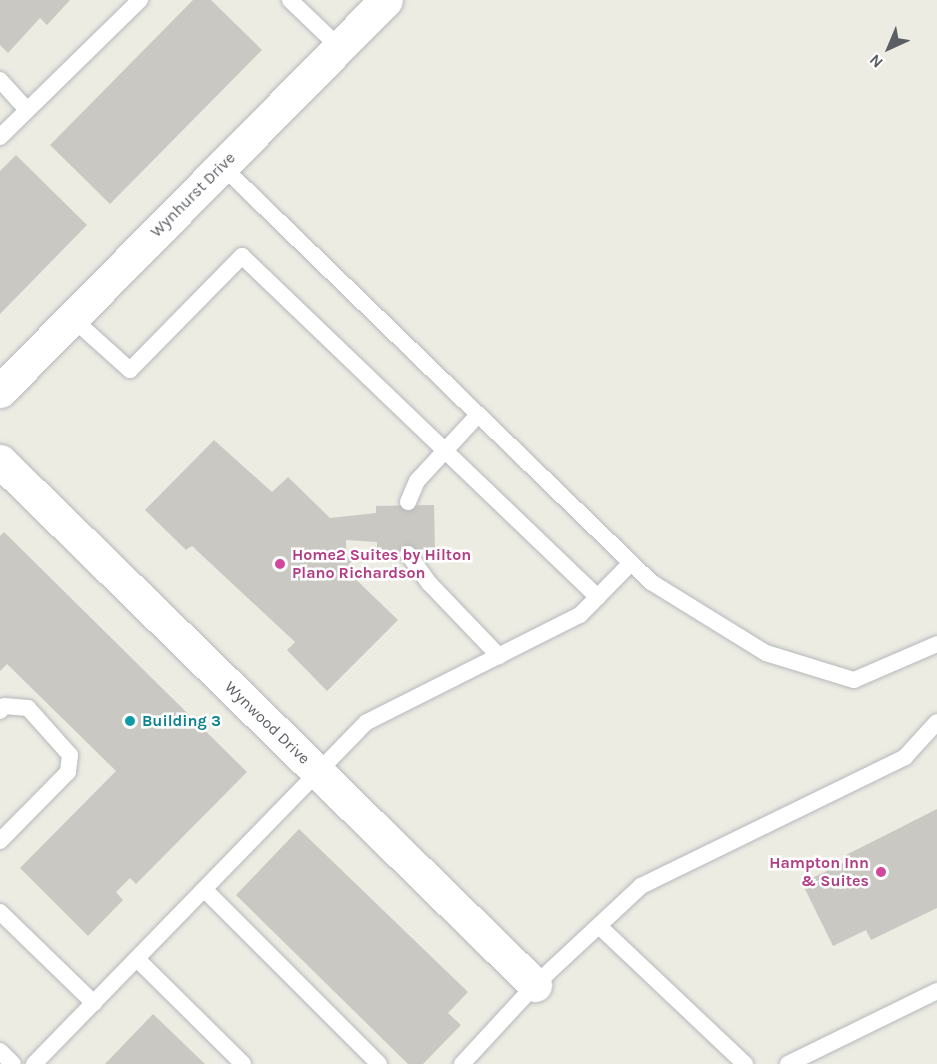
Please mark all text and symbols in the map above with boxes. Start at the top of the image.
north arrow [859,18,919,78]
text: N [865,50,887,72]
street label: Wynhurst Drive [147,149,239,241]
place label: Home2 Suites by Hilton Plano Richardson [292,545,471,583]
marker: Home2 Suites by Hilton Plano Richardson [273,557,287,571]
street label: Wynwood Drive [220,677,314,769]
place label: Building 3 [142,711,221,731]
marker: Building 3 [123,714,137,728]
place label: Hampton Inn & Suites [769,853,869,891]
marker: Hampton Inn & Suites [874,865,888,879]

